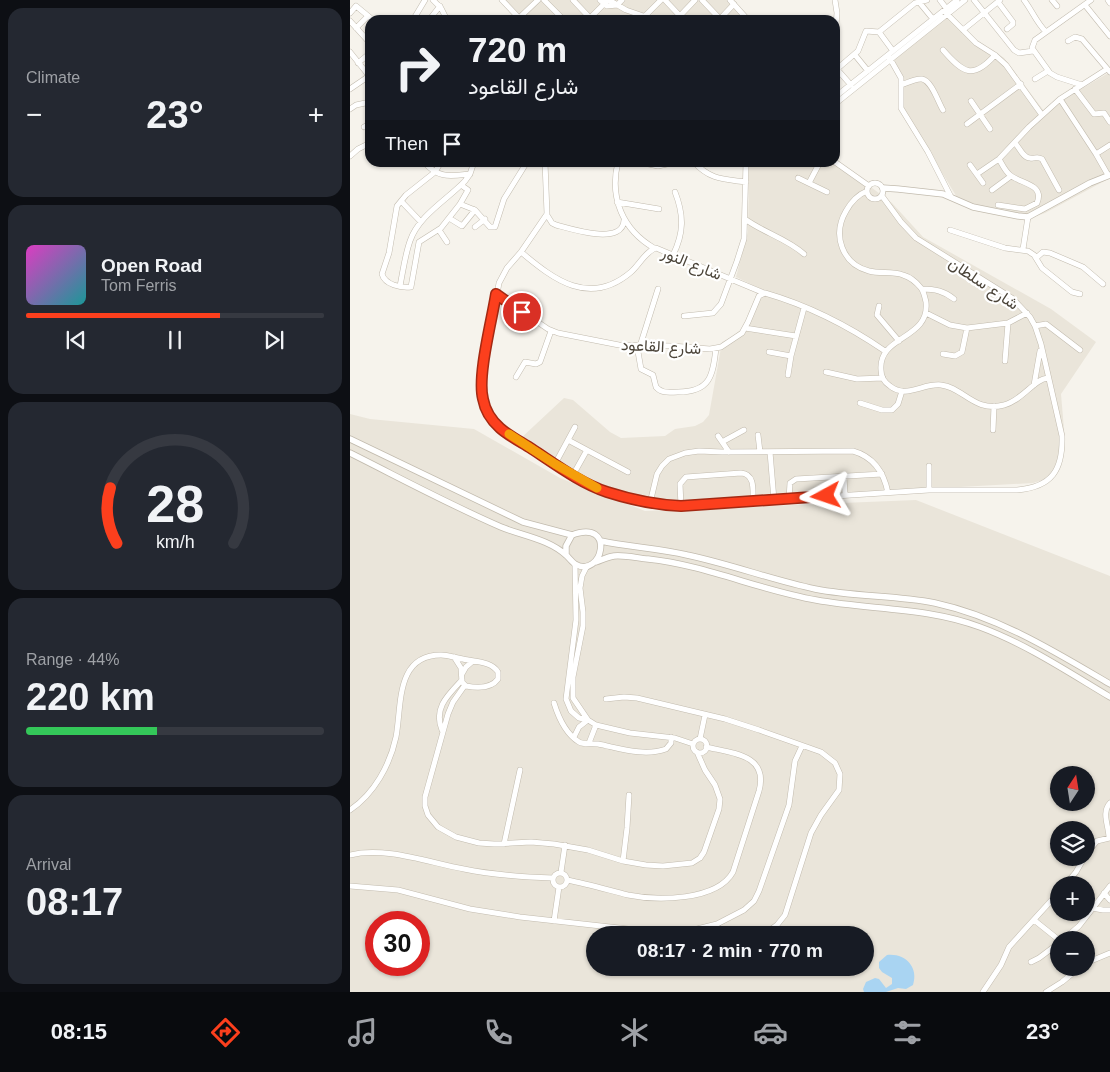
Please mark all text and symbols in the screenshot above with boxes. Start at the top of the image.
text: 720 m [468,30,567,69]
icon: right [385,35,450,100]
text: Climate [26,69,80,86]
text: شارع القاعود [468,74,578,99]
text: 23° [146,94,204,136]
text: − [26,99,42,130]
text: + [308,99,324,130]
icon: arrive [438,130,466,158]
text: Then [385,133,428,154]
street label: شارع النور [657,243,724,286]
street label: شارع سلطان [944,254,1022,315]
text: Open Road [101,255,202,276]
text: Tom Ferris [101,277,177,294]
pin [501,291,543,333]
icon: arrive [508,298,536,326]
icon: previous [62,326,90,354]
icon: pause [161,326,189,354]
icon: next [260,326,288,354]
street label: شارع القاعود [620,336,701,360]
position arrow [799,469,851,521]
text: 28 [146,475,204,533]
text: km/h [156,532,194,552]
text: Range · 44% [26,651,119,668]
text: 220 km [26,676,155,718]
north arrow [1050,766,1095,811]
map controls [1050,766,1095,976]
button: layers [1050,821,1095,866]
text: Arrival [26,856,71,873]
button: + [1050,876,1095,921]
text: 08:17 [26,881,123,923]
speed limit sign: 30 [365,911,430,976]
button: − [1050,931,1095,976]
text: 08:17 · 2 min · 770 m [637,940,823,961]
icon: directions [208,1015,243,1050]
icon: music [345,1015,380,1050]
icon: phone [481,1015,516,1050]
icon: climate [617,1015,652,1050]
icon: car [753,1015,788,1050]
icon: filters [890,1015,925,1050]
text: 08:15 [51,1019,107,1044]
text: 23° [1026,1019,1059,1044]

